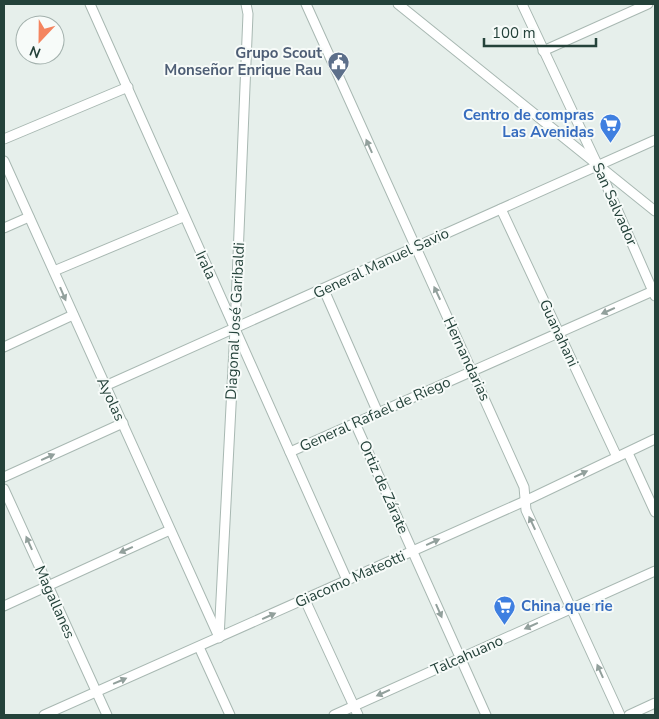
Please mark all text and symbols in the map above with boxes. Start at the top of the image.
north arrow [15,15,65,65]
scale bar [484,15,596,47]
text: 100 m [492,23,536,43]
text: N [27,41,44,62]
place label: Grupo Scout Monseñor Enrique Rau [164,43,322,80]
public building icon: Grupo Scout Monseñor Enrique Rau [326,50,350,81]
place label: Centro de compras Las Avenidas [463,105,594,142]
supermarket icon: Centro de compras Las Avenidas [598,112,622,143]
one-way arrow [365,139,373,153]
street label: San Salvador [588,159,642,249]
street label: General Manuel Savio [310,223,452,303]
street label: Diagonal José Garibaldi [221,242,249,400]
street label: Irala [191,247,221,283]
one-way arrow [432,286,441,301]
one-way arrow [60,287,68,301]
street label: Guanahani [535,296,583,370]
one-way arrow [601,308,615,316]
street label: Hernandarias [439,314,495,404]
street label: General Rafael de Riego [296,372,454,456]
street label: Ayolas [92,374,130,424]
street label: Ortiz de Zárate [354,437,414,537]
one-way arrow [41,452,55,460]
one-way arrow [574,470,588,478]
one-way arrow [528,516,536,530]
one-way arrow [24,536,33,551]
one-way arrow [426,537,440,545]
street label: Giacomo Mateotti [292,546,408,612]
one-way arrow [119,547,133,555]
street label: Magallanes [30,562,80,642]
supermarket icon: China que rie [493,594,517,625]
place label: China que rie [521,596,613,616]
one-way arrow [436,604,444,618]
one-way arrow [262,611,276,619]
one-way arrow [524,623,538,631]
street label: Talcahuano [428,630,506,680]
one-way arrow [596,664,604,678]
one-way arrow [113,677,127,685]
one-way arrow [376,690,390,698]

